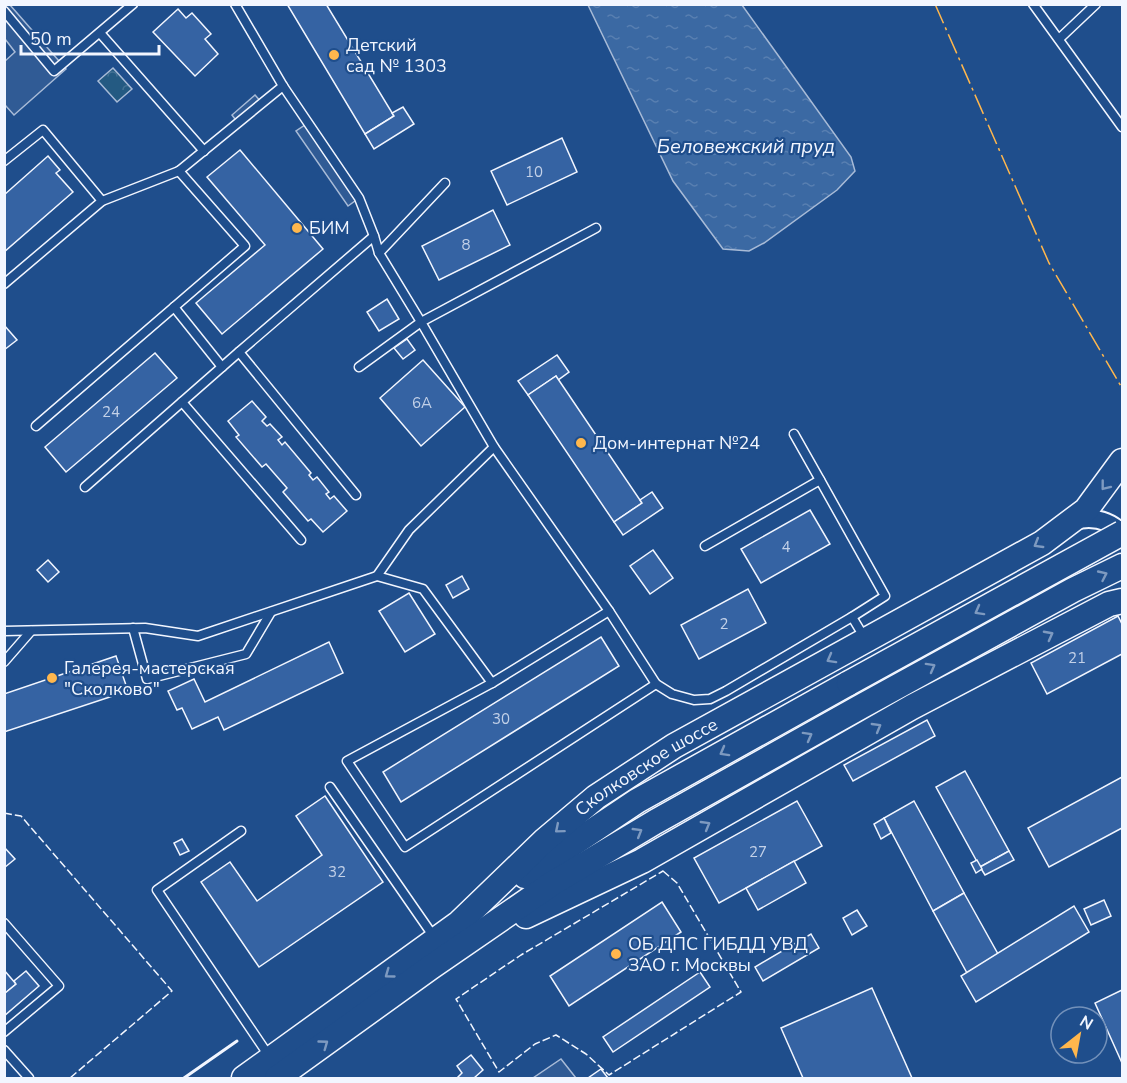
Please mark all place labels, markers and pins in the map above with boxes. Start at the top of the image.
place label: Детский сад № 1303 [346,33,447,78]
marker: Детский сад № 1303 [327,48,341,62]
place label: БИМ [309,216,350,240]
marker: БИМ [290,221,304,235]
place label: Дом-интернат №24 [593,431,760,455]
marker: Дом-интернат №24 [574,436,588,450]
place label: Галерея-мастерская "Сколково" [64,656,235,701]
marker: Галерея-мастерская "Сколково" [45,671,59,685]
place label: ОБ ДПС ГИБДД УВД ЗАО г. Москвы [628,932,808,977]
marker: ОБ ДПС ГИБДД УВД ЗАО г. Москвы [609,947,623,961]

